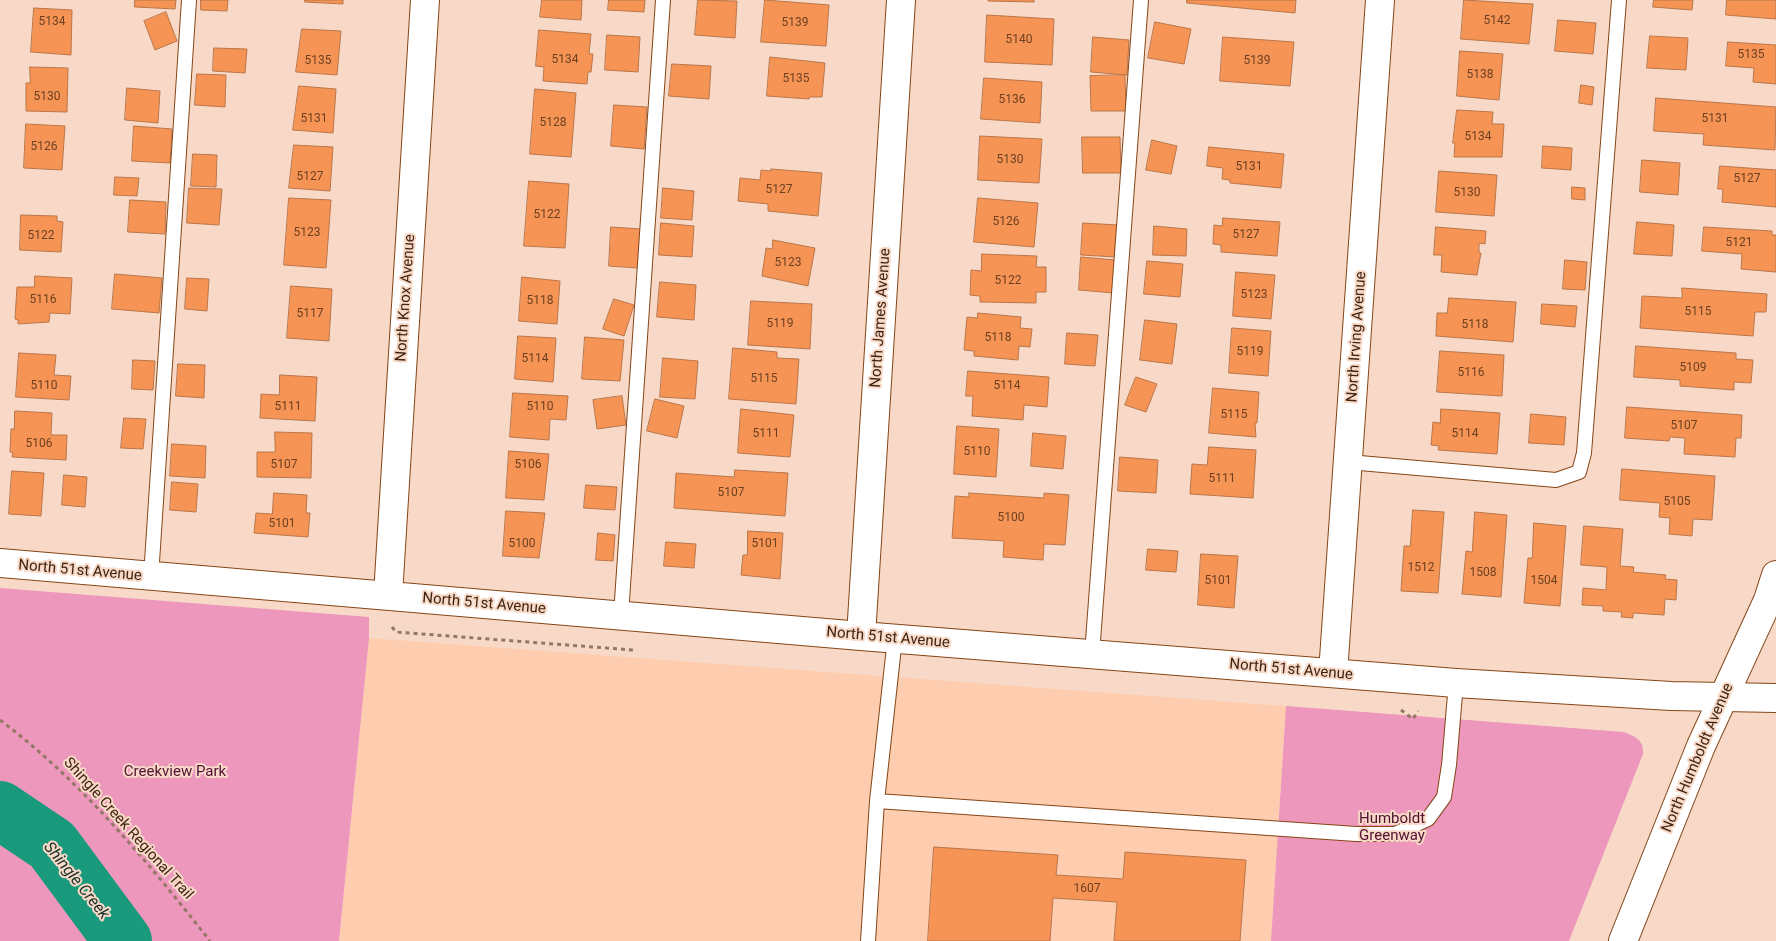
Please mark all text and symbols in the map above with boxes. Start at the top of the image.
house number: 5142 [1484,14,1510,28]
house number: 5134 [39,15,65,29]
house number: 5139 [782,16,808,30]
house number: 5140 [1006,33,1032,47]
house number: 5135 [1738,48,1764,62]
house number: 5134 [552,53,578,67]
house number: 5135 [305,54,331,68]
house number: 5139 [1244,54,1270,68]
house number: 5138 [1467,68,1493,82]
house number: 5135 [783,72,809,86]
house number: 5130 [34,90,60,104]
house number: 5136 [999,93,1025,107]
house number: 5131 [301,112,327,126]
house number: 5131 [1702,112,1728,126]
house number: 5128 [540,116,566,130]
house number: 5134 [1465,130,1491,144]
house number: 5126 [31,140,57,154]
house number: 5130 [997,153,1023,167]
house number: 5131 [1236,160,1262,174]
house number: 5127 [297,170,323,184]
house number: 5127 [1734,172,1760,186]
house number: 5127 [766,183,792,197]
house number: 5130 [1454,186,1480,200]
house number: 5122 [534,208,560,222]
house number: 5126 [993,215,1019,229]
house number: 5123 [294,226,320,240]
house number: 5127 [1233,228,1259,242]
house number: 5122 [28,229,54,243]
street label: North Knox Avenue [393,234,419,362]
house number: 5121 [1726,236,1752,250]
street label: North James Avenue [867,248,895,388]
house number: 5123 [775,256,801,270]
street label: North Irving Avenue [1343,271,1371,403]
house number: 5122 [995,274,1021,288]
house number: 5123 [1241,288,1267,302]
house number: 5116 [30,293,56,307]
house number: 5118 [527,294,553,308]
house number: 5115 [1685,305,1711,319]
house number: 5117 [297,307,323,321]
house number: 5119 [767,317,793,331]
house number: 5118 [1462,318,1488,332]
house number: 5118 [985,331,1011,345]
house number: 5119 [1237,345,1263,359]
house number: 5114 [522,352,548,366]
house number: 5109 [1680,361,1706,375]
house number: 5116 [1458,366,1484,380]
house number: 5115 [751,372,777,386]
house number: 5110 [31,379,57,393]
house number: 5114 [994,379,1020,393]
house number: 5111 [275,400,301,414]
house number: 5110 [527,400,553,414]
house number: 5115 [1221,408,1247,422]
house number: 5107 [1671,419,1697,433]
house number: 5111 [753,427,779,441]
house number: 5114 [1452,427,1478,441]
house number: 5106 [26,437,52,451]
house number: 5110 [964,445,990,459]
house number: 5107 [271,458,297,472]
house number: 5106 [515,458,541,472]
house number: 5111 [1209,472,1235,486]
house number: 5107 [718,486,744,500]
house number: 5105 [1664,495,1690,509]
house number: 5100 [998,511,1024,525]
house number: 5101 [269,517,295,531]
house number: 5100 [509,537,535,551]
house number: 5101 [752,537,778,551]
street label: North 51st Avenue [18,557,142,585]
house number: 1512 [1408,561,1434,575]
house number: 1508 [1470,566,1496,580]
house number: 5101 [1205,574,1231,588]
house number: 1504 [1531,574,1557,588]
street label: North 51st Avenue [422,590,546,618]
street label: North 51st Avenue [826,624,950,652]
street label: North 51st Avenue [1229,656,1353,684]
street label: North Humboldt Avenue [1658,681,1738,835]
street label: Shingle Creek Regional Trail [59,754,197,904]
park label: Creekview Park [124,763,226,781]
park label: Humboldt Greenway [1359,810,1425,845]
water label: Shingle Creek [39,838,113,924]
house number: 1607 [1074,882,1100,896]

